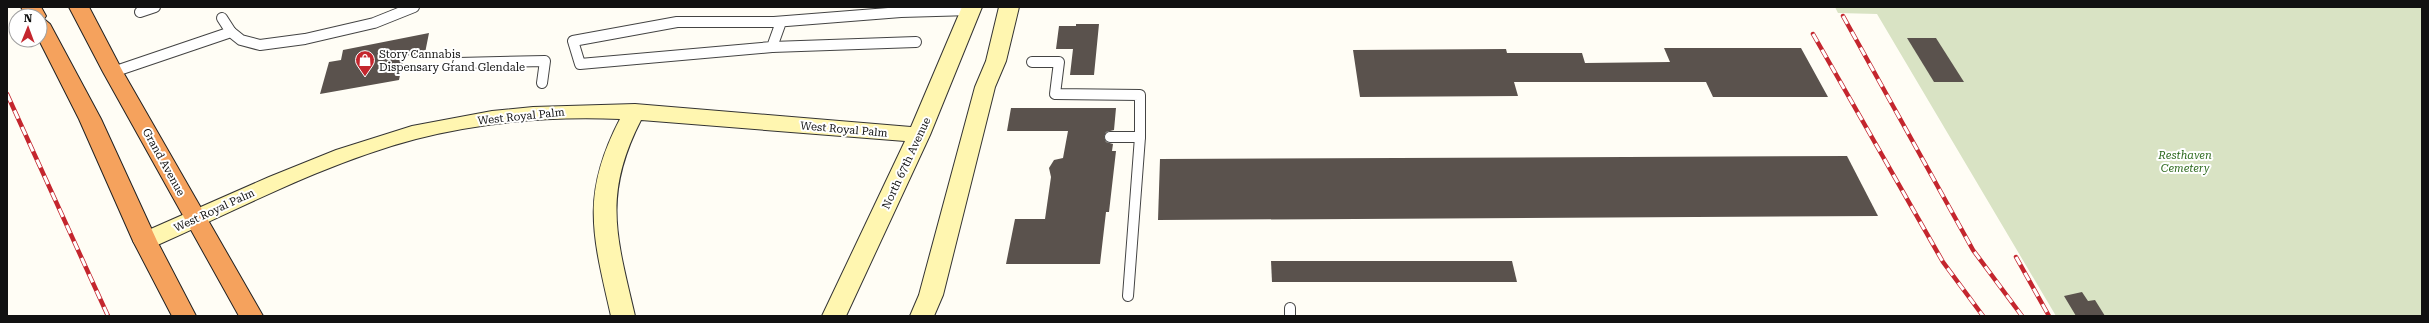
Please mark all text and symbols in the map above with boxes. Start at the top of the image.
north arrow [8,8,48,48]
text: N [24,12,33,25]
place label: Story Cannabis Dispensary Grand Glendale [379,48,525,74]
shop icon: Story Cannabis Dispensary Grand Glendale [354,49,376,77]
street label: West Royal Palm [477,105,565,128]
street label: North 67th Avenue [879,115,933,211]
street label: West Royal Palm [800,119,888,140]
street label: Grand Avenue [140,126,188,198]
park label: Resthaven Cemetery [2157,149,2212,175]
street label: West Royal Palm [172,186,257,235]

